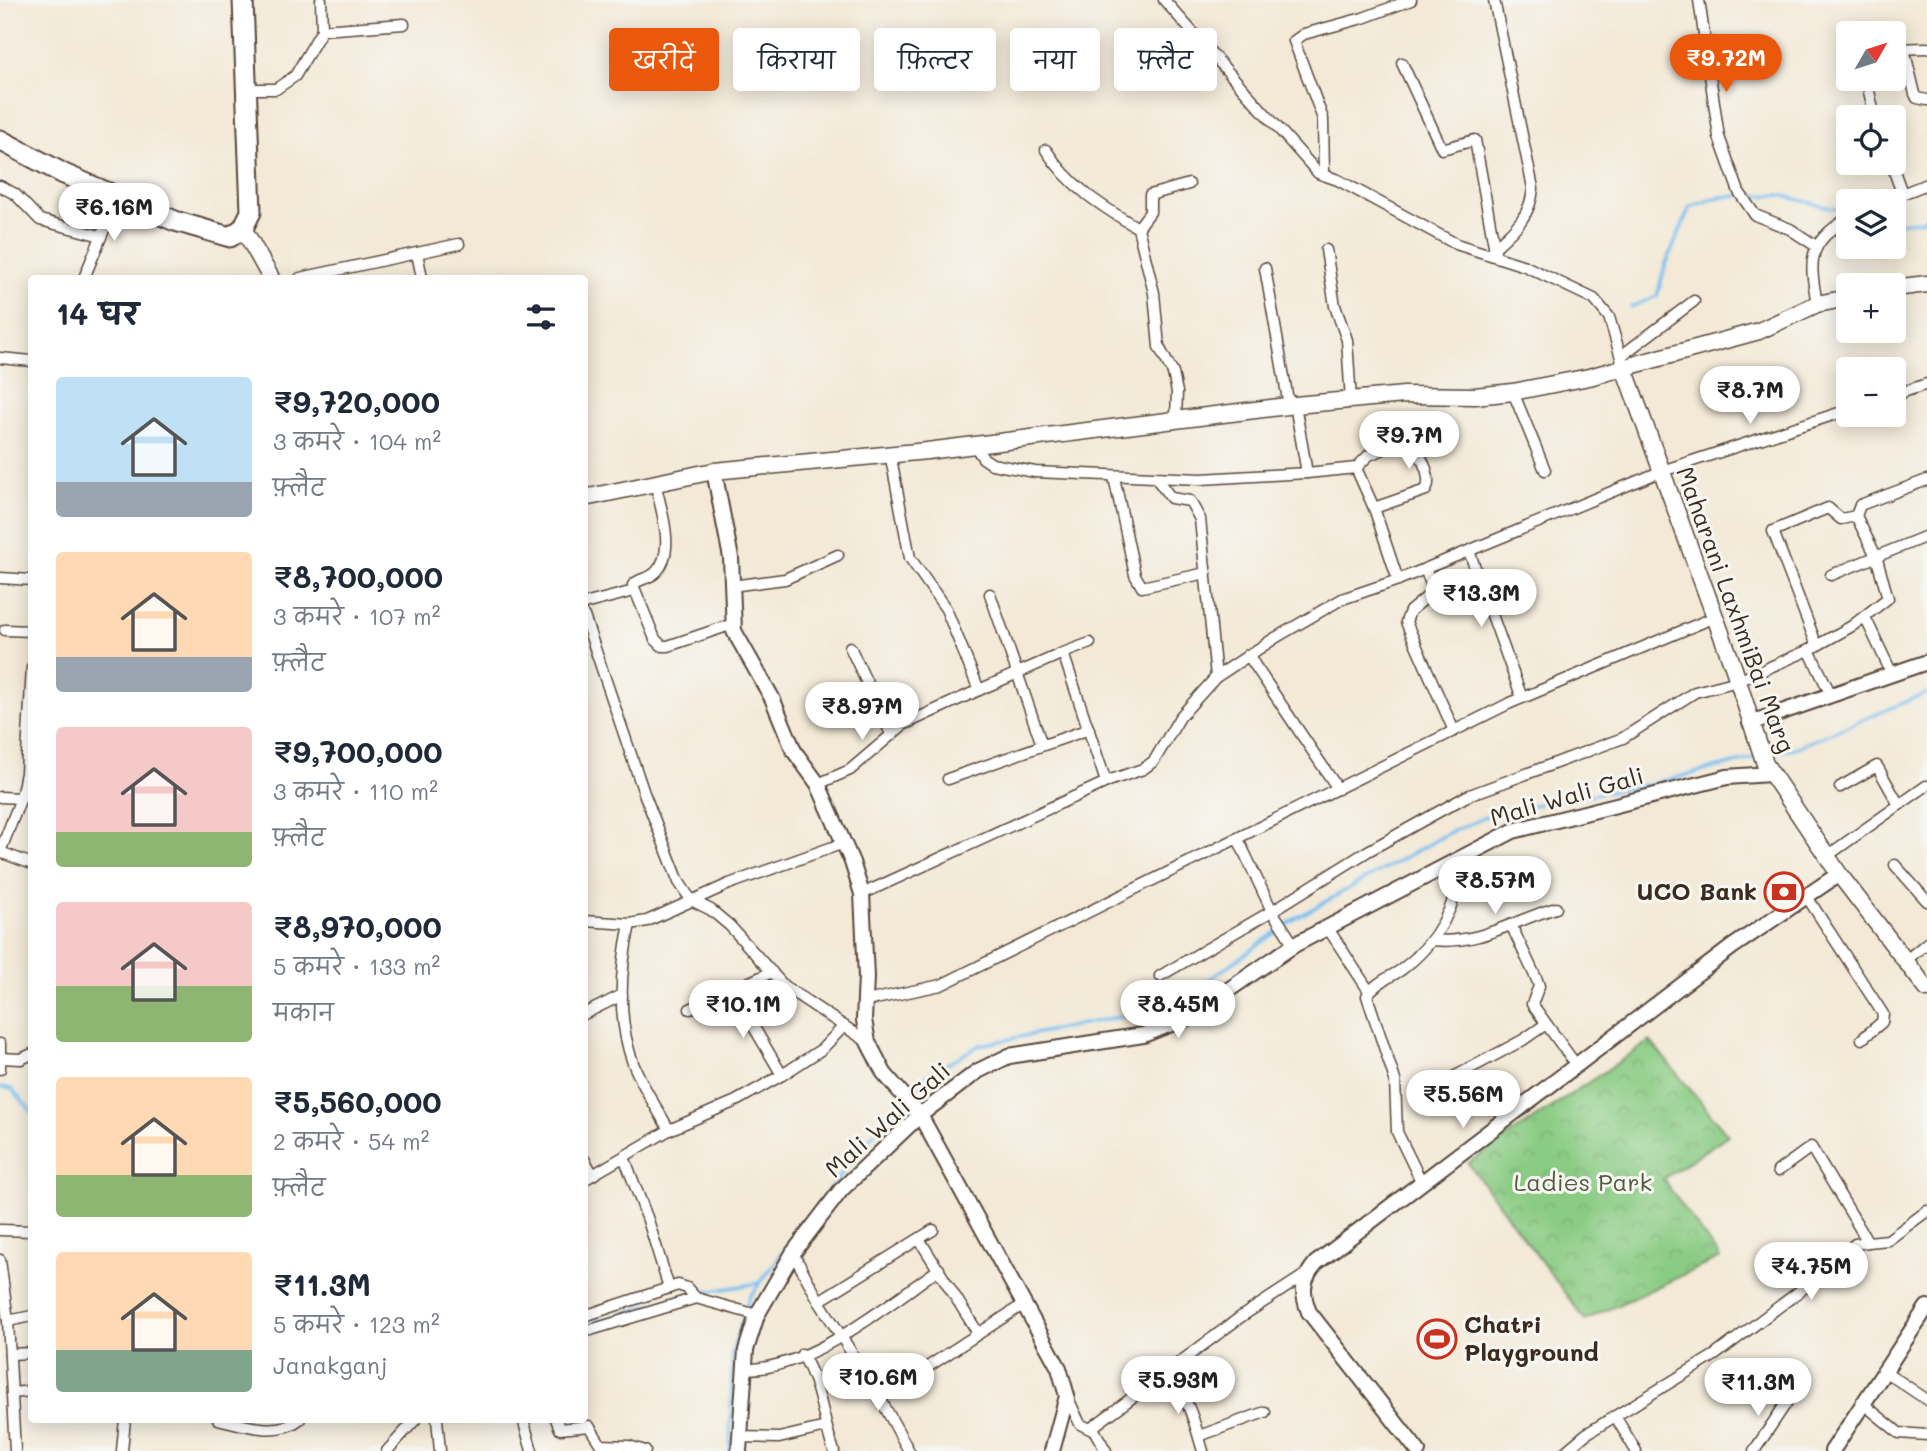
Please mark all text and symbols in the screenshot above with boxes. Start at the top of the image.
north arrow [1836,21,1906,91]
map controls [1836,21,1906,427]
chip: खरीदें [609,28,719,91]
chip: किराया [733,28,860,91]
chip: फ़िल्टर [874,28,996,91]
chip: नया [1010,28,1100,91]
chip: फ़्लैट [1114,28,1217,91]
pin: ₹9.72M [1669,34,1783,94]
text: ₹9.72M [1686,42,1766,72]
button: locate [1836,105,1906,175]
pin: ₹6.16M [57,184,171,243]
button: layers [1836,189,1906,259]
text: ₹6.16M [75,191,153,221]
button: + [1836,273,1906,343]
text: 14 घर [56,293,139,333]
icon: filters [522,298,560,336]
button: − [1836,357,1906,427]
pin: ₹8.7M [1701,366,1799,426]
text: ₹8.7M [1716,374,1784,404]
text: ₹9,720,000 [273,381,440,421]
icon: home [112,405,196,489]
pin: ₹9.7M [1360,412,1458,471]
text: ₹9.7M [1375,419,1443,449]
text: 3 कमरे · 104 m² [273,426,441,456]
street label: Maharani LaxhmiBai Marg [1670,462,1803,757]
text: फ़्लैट [273,472,325,502]
text: ₹8,700,000 [273,556,443,596]
pin: ₹13.3M [1424,570,1538,629]
text: ₹13.3M [1442,577,1520,607]
icon: home [112,580,196,664]
text: 3 कमरे · 107 m² [273,601,440,631]
text: फ़्लैट [273,647,325,677]
pin: ₹8.97M [805,682,919,742]
text: ₹8.97M [821,690,903,720]
text: ₹9,700,000 [273,731,442,771]
icon: home [112,755,196,839]
street label: Mali Wali Gali [1486,759,1647,832]
text: 3 कमरे · 110 m² [273,776,438,806]
text: फ़्लैट [273,822,325,852]
pin: ₹8.57M [1438,856,1552,916]
text: ₹8.57M [1454,864,1536,894]
bank icon: UCO Bank [1763,871,1805,913]
place label: UCO Bank [1637,875,1757,906]
text: ₹8,970,000 [273,906,442,946]
icon: home [112,930,196,1014]
text: 5 कमरे · 133 m² [273,951,440,981]
pin: ₹10.1M [686,981,800,1040]
pin: ₹8.45M [1121,981,1235,1040]
text: ₹10.1M [705,988,781,1018]
text: ₹8.45M [1136,988,1220,1018]
text: मकान [273,997,334,1027]
street label: Mali Wali Gali [818,1054,956,1183]
pin: ₹5.56M [1406,1070,1520,1130]
text: ₹5.56M [1422,1078,1504,1108]
text: ₹5,560,000 [273,1081,442,1121]
icon: home [112,1105,196,1189]
text: 2 कमरे · 54 m² [273,1126,429,1156]
park label: Ladies Park [1514,1166,1652,1197]
text: फ़्लैट [273,1172,325,1202]
pin: ₹4.75M [1754,1242,1868,1302]
text: ₹4.75M [1770,1250,1852,1280]
text: ₹11.3M [273,1264,371,1304]
icon: home [112,1280,196,1364]
place label: Chatri Playground [1464,1308,1599,1367]
text: 5 कमरे · 123 m² [273,1309,440,1339]
sports icon: Chatri Playground [1416,1318,1458,1360]
text: Janakganj [273,1350,387,1380]
pin: ₹10.6M [821,1354,935,1413]
pin: ₹5.93M [1121,1356,1235,1416]
pin: ₹11.3M [1701,1358,1815,1418]
text: ₹10.6M [838,1361,918,1391]
text: ₹5.93M [1137,1364,1219,1394]
text: ₹11.3M [1720,1366,1796,1396]

